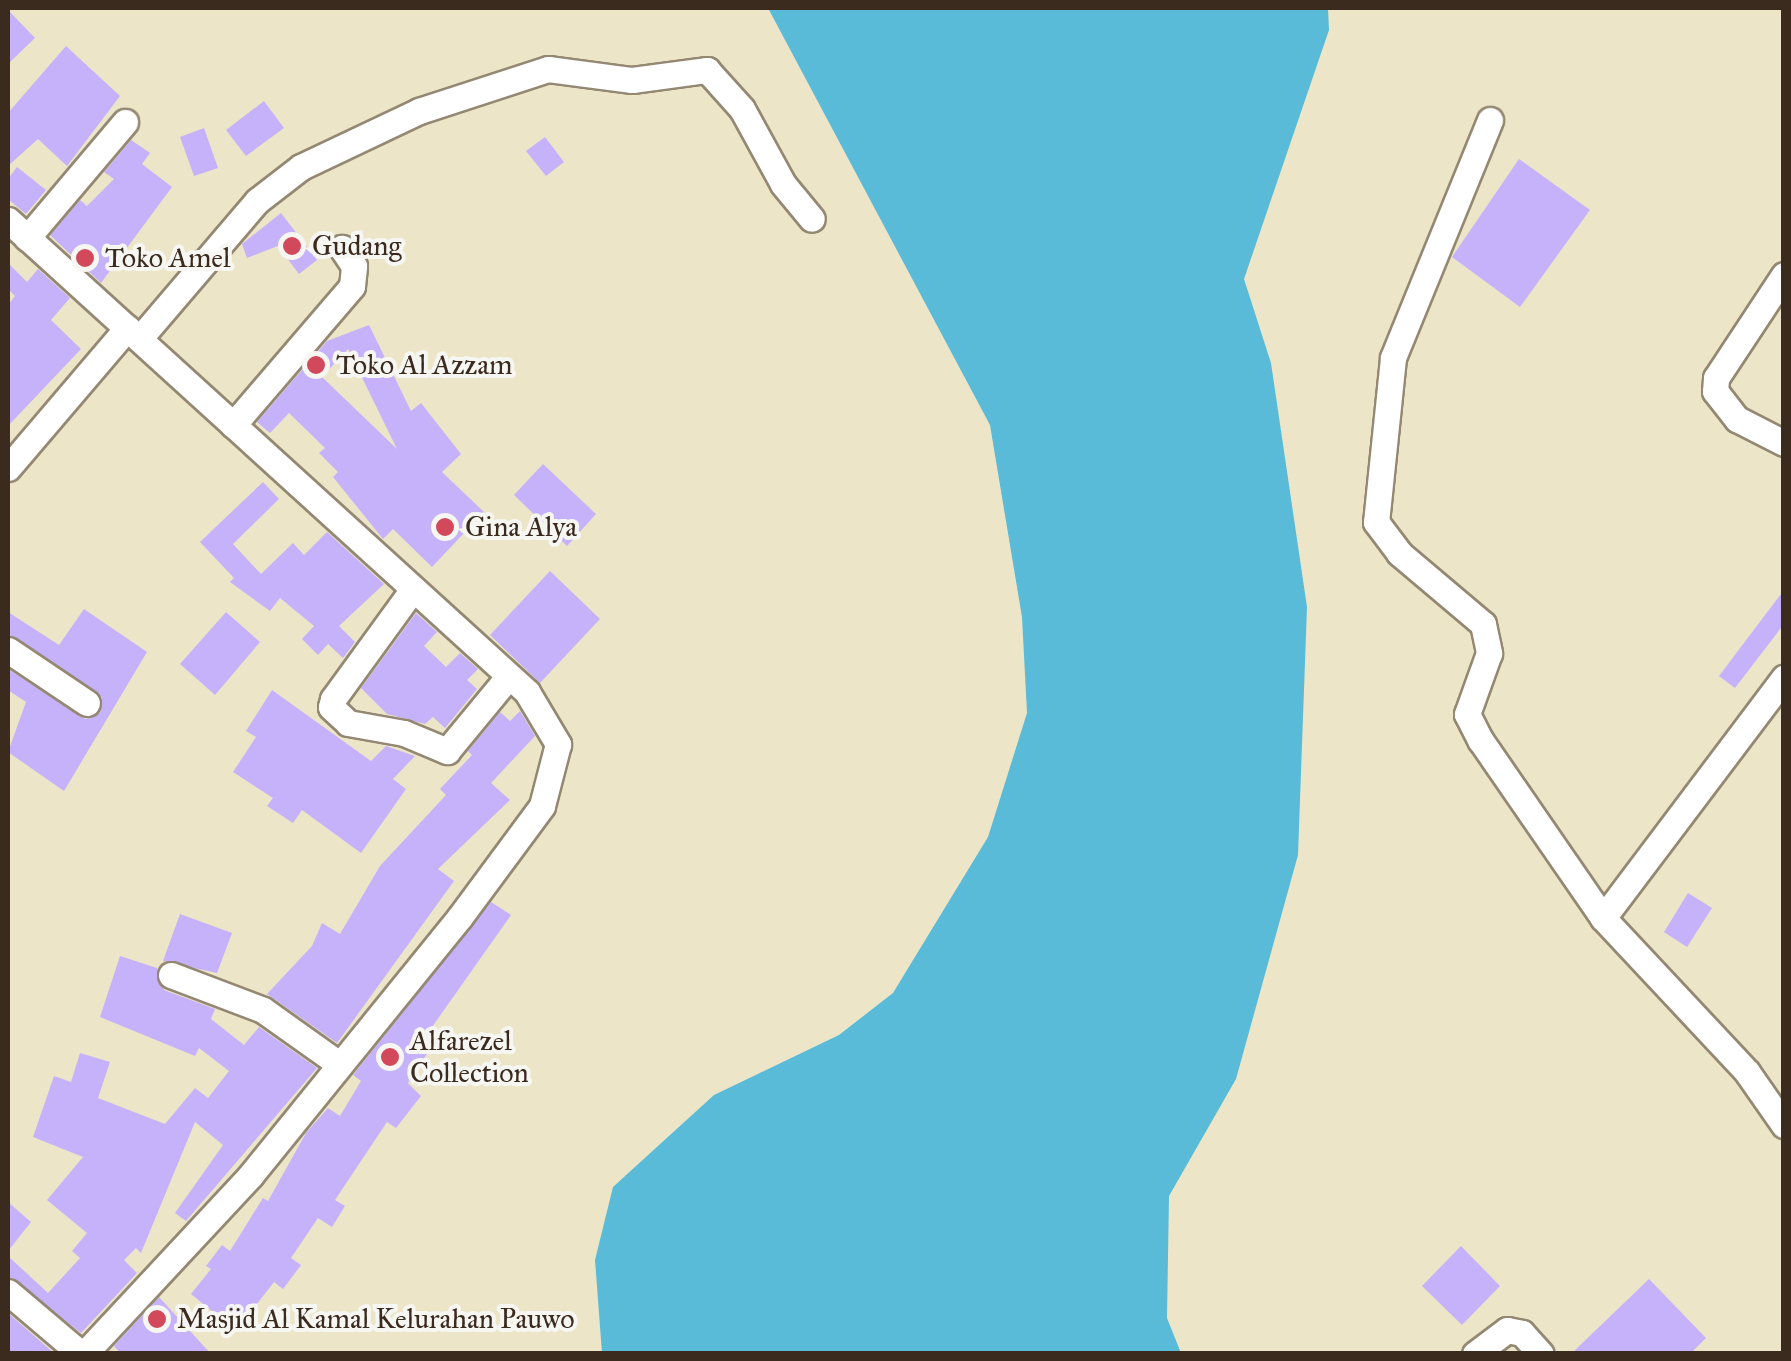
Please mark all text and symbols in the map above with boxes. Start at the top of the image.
place label: Gudang [312,229,401,263]
marker: Gudang [281,235,303,257]
place label: Toko Amel [105,241,231,275]
marker: Toko Amel [74,247,96,269]
place label: Toko Al Azzam [336,348,513,382]
marker: Toko Al Azzam [305,354,327,376]
place label: Gina Alya [465,510,577,544]
marker: Gina Alya [434,516,456,538]
place label: Alfarezel Collection [410,1024,529,1090]
marker: Alfarezel Collection [379,1046,401,1068]
place label: Masjid Al Kamal Kelurahan Pauwo [177,1302,575,1336]
marker: Masjid Al Kamal Kelurahan Pauwo [146,1308,168,1330]

